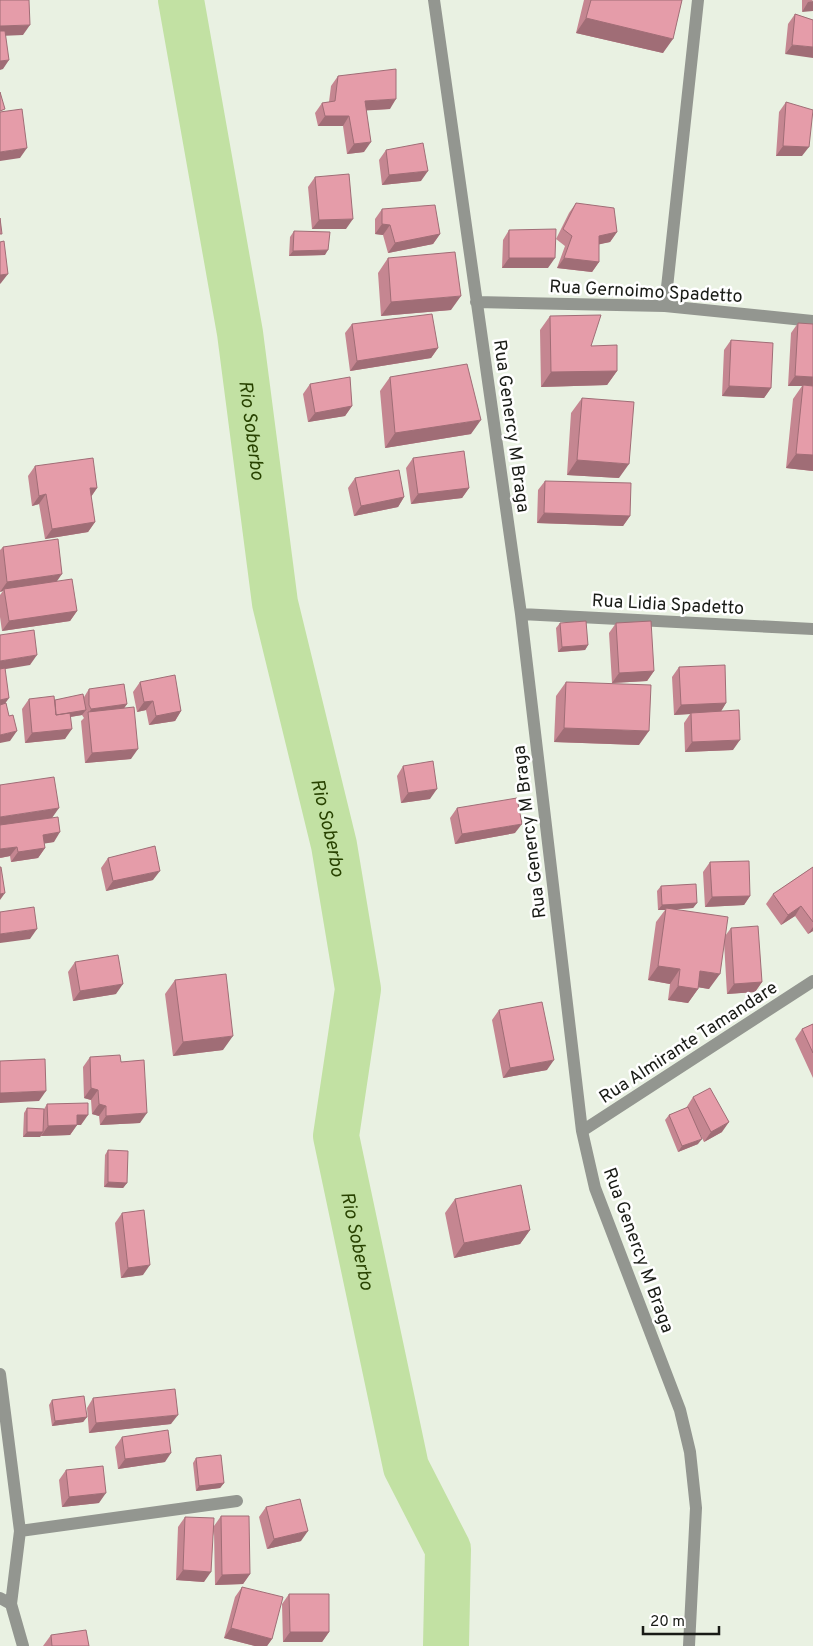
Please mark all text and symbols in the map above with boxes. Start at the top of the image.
street label: Rua Gernoimo Spadetto [549,276,743,309]
street label: Rua Genercy M Braga [487,338,534,514]
water label: Rio Soberbo [232,379,269,482]
street label: Rua Lidia Spadetto [591,590,745,621]
street label: Rua Genercy M Braga [508,744,553,920]
water label: Rio Soberbo [304,776,349,879]
street label: Rua Almirante Tamandare [595,977,782,1110]
street label: Rua Genercy M Braga [597,1165,678,1336]
water label: Rio Soberbo [334,1190,378,1293]
scale bar [643,1604,719,1636]
text: 20 m [650,1613,685,1632]

